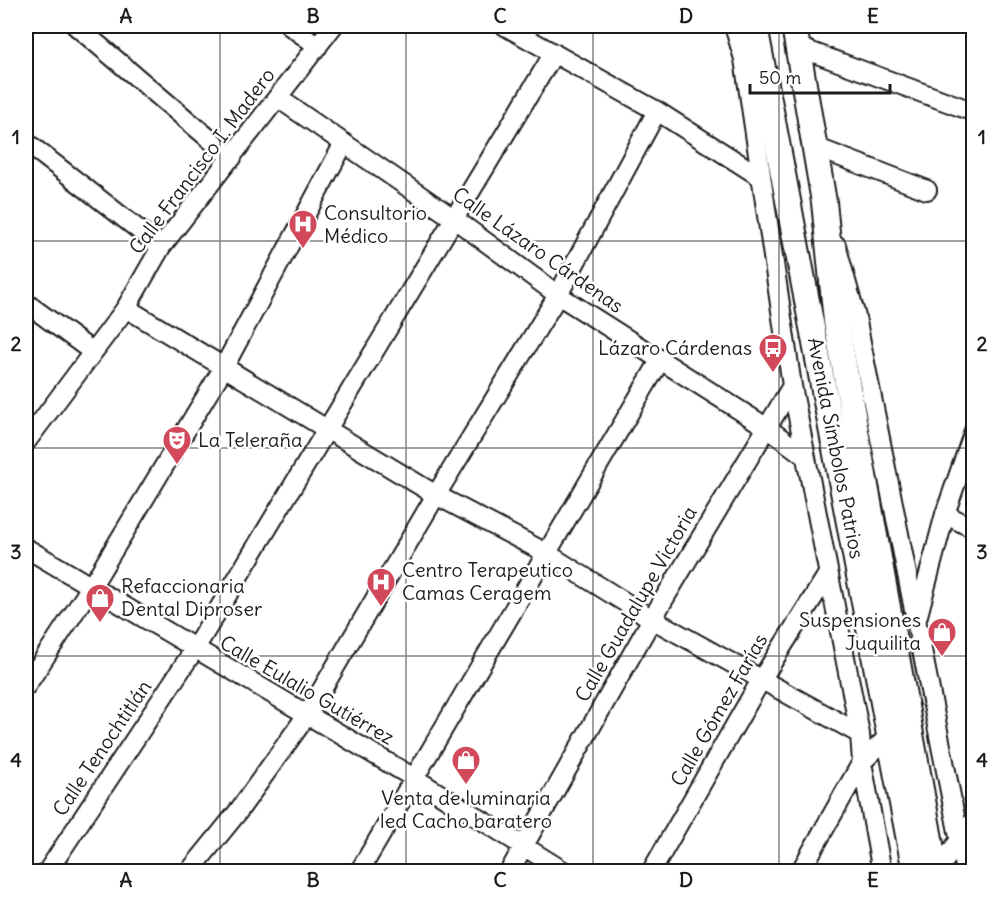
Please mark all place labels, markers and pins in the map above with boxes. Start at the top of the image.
place label: Consultorio Médico [324,200,427,248]
hospital icon: Consultorio Médico [287,208,319,250]
bus stop icon: Lázaro Cárdenas [757,332,789,374]
place label: Lázaro Cárdenas [598,335,752,360]
theatre icon: La Teleraña [161,424,193,466]
place label: La Teleraña [198,427,302,452]
place label: Centro Terapeutico Camas Ceragem [402,557,573,605]
hospital icon: Centro Terapeutico Camas Ceragem [365,566,397,608]
place label: Refaccionaria Dental Diproser [121,573,262,621]
shop icon: Refaccionaria Dental Diproser [84,582,116,624]
place label: Suspensiones Juquilita [799,607,921,655]
shop icon: Suspensiones Juquilita [926,616,958,658]
shop icon: Venta de luminaria led Cacho baratero [450,744,482,786]
place label: Venta de luminaria led Cacho baratero [380,785,552,833]

